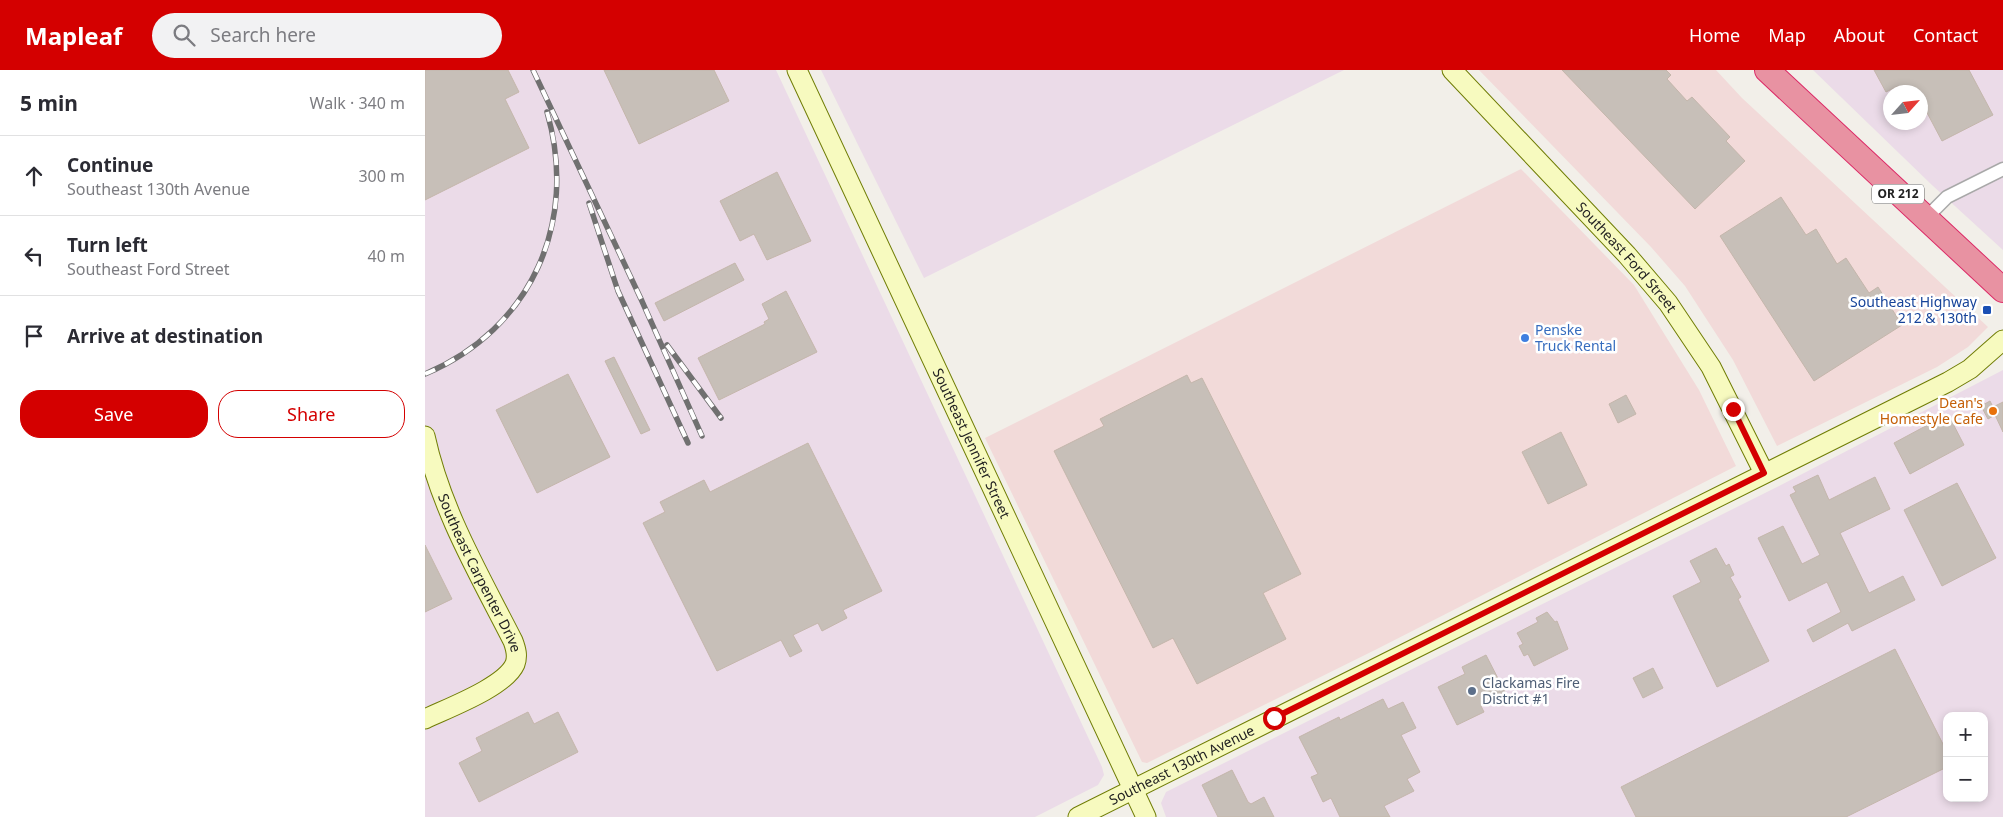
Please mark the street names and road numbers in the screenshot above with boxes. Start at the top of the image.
road number: OR 212 [1872,185,1924,204]
street label: Southeast Ford Street [1572,197,1682,316]
street label: Southeast Jennifer Street [929,365,1015,521]
street label: Southeast Carpenter Drive [434,491,526,654]
street label: Southeast 130th Avenue [1106,720,1258,809]

